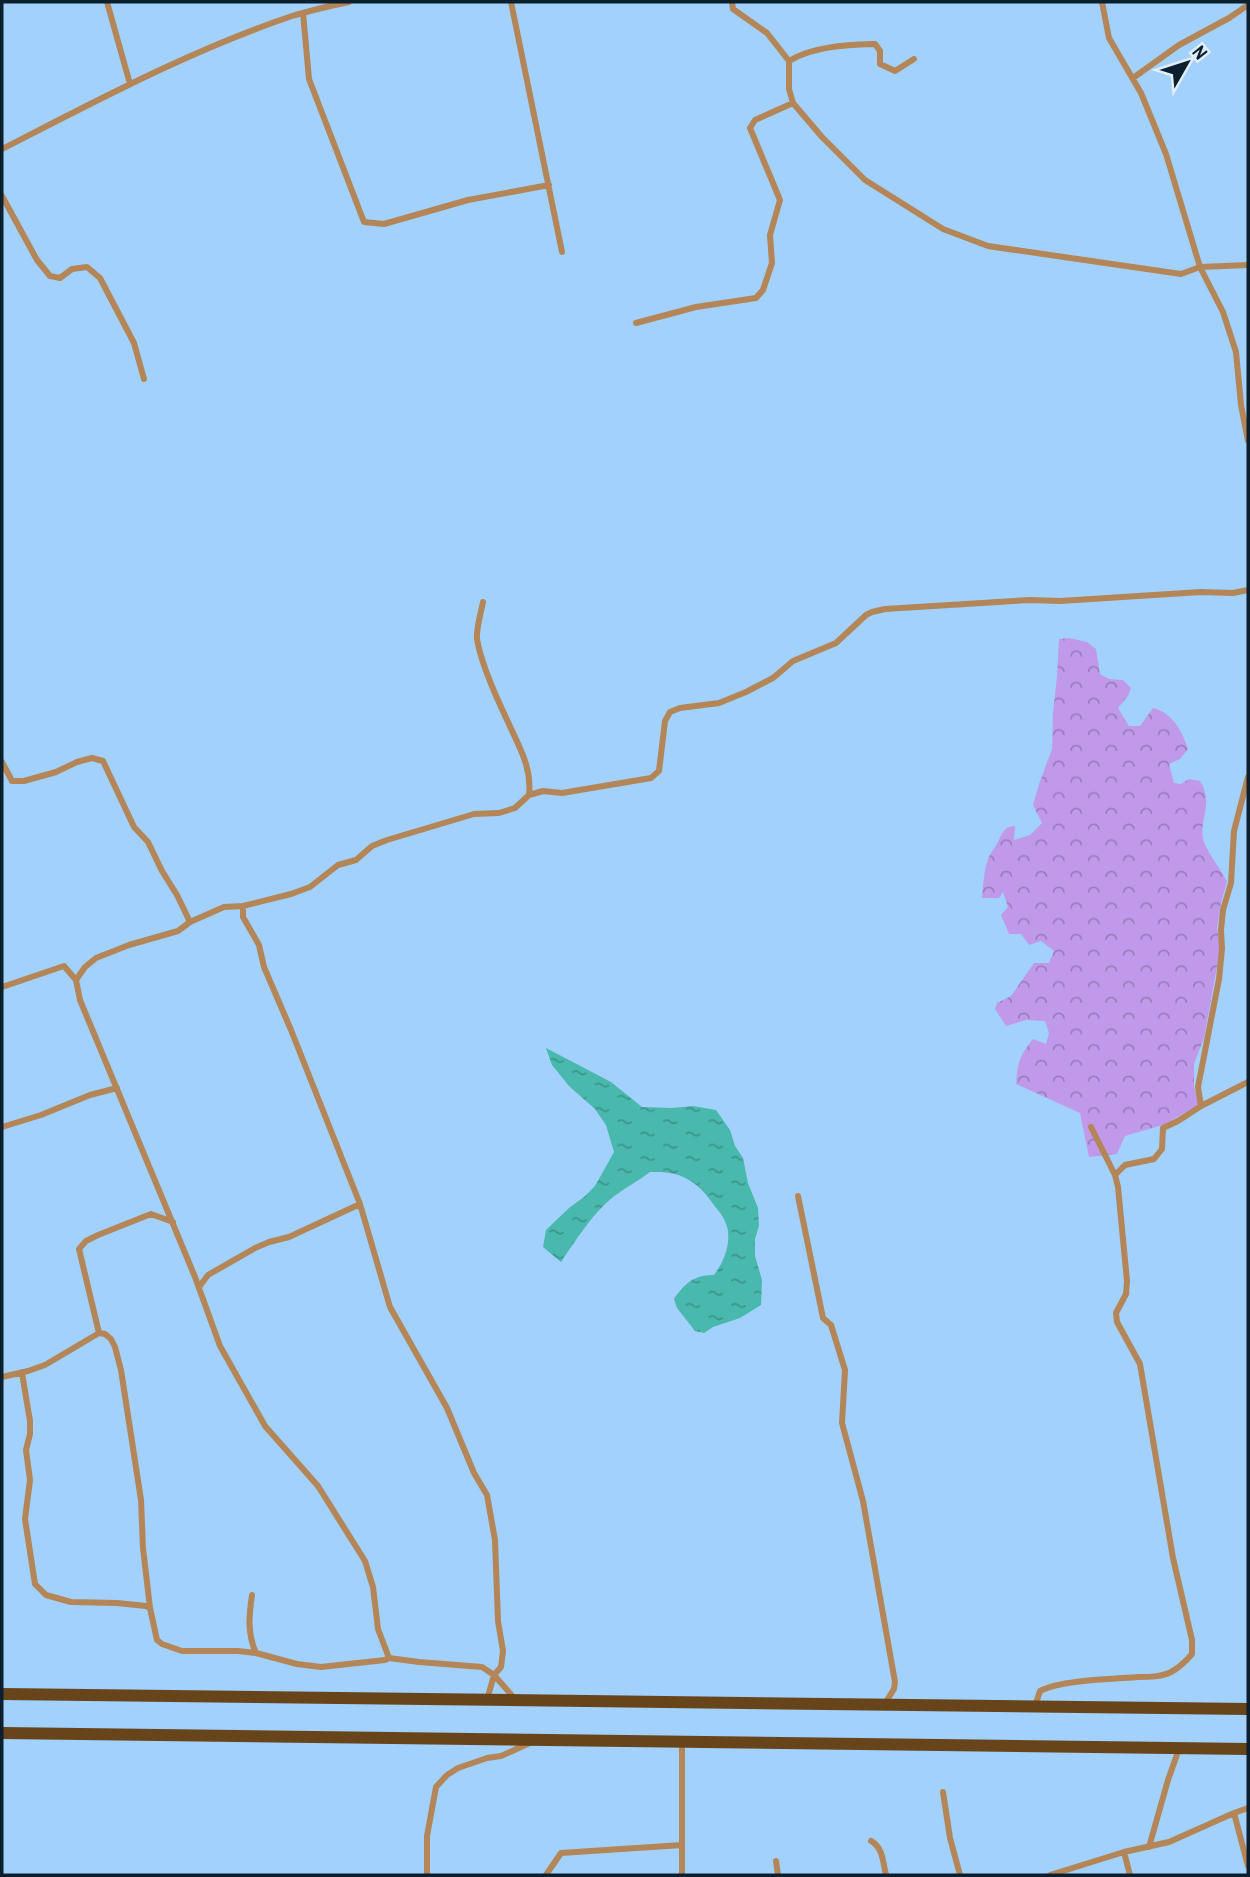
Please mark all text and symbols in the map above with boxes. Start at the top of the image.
north arrow [1152,28,1222,98]
text: N [1187,40,1214,65]

